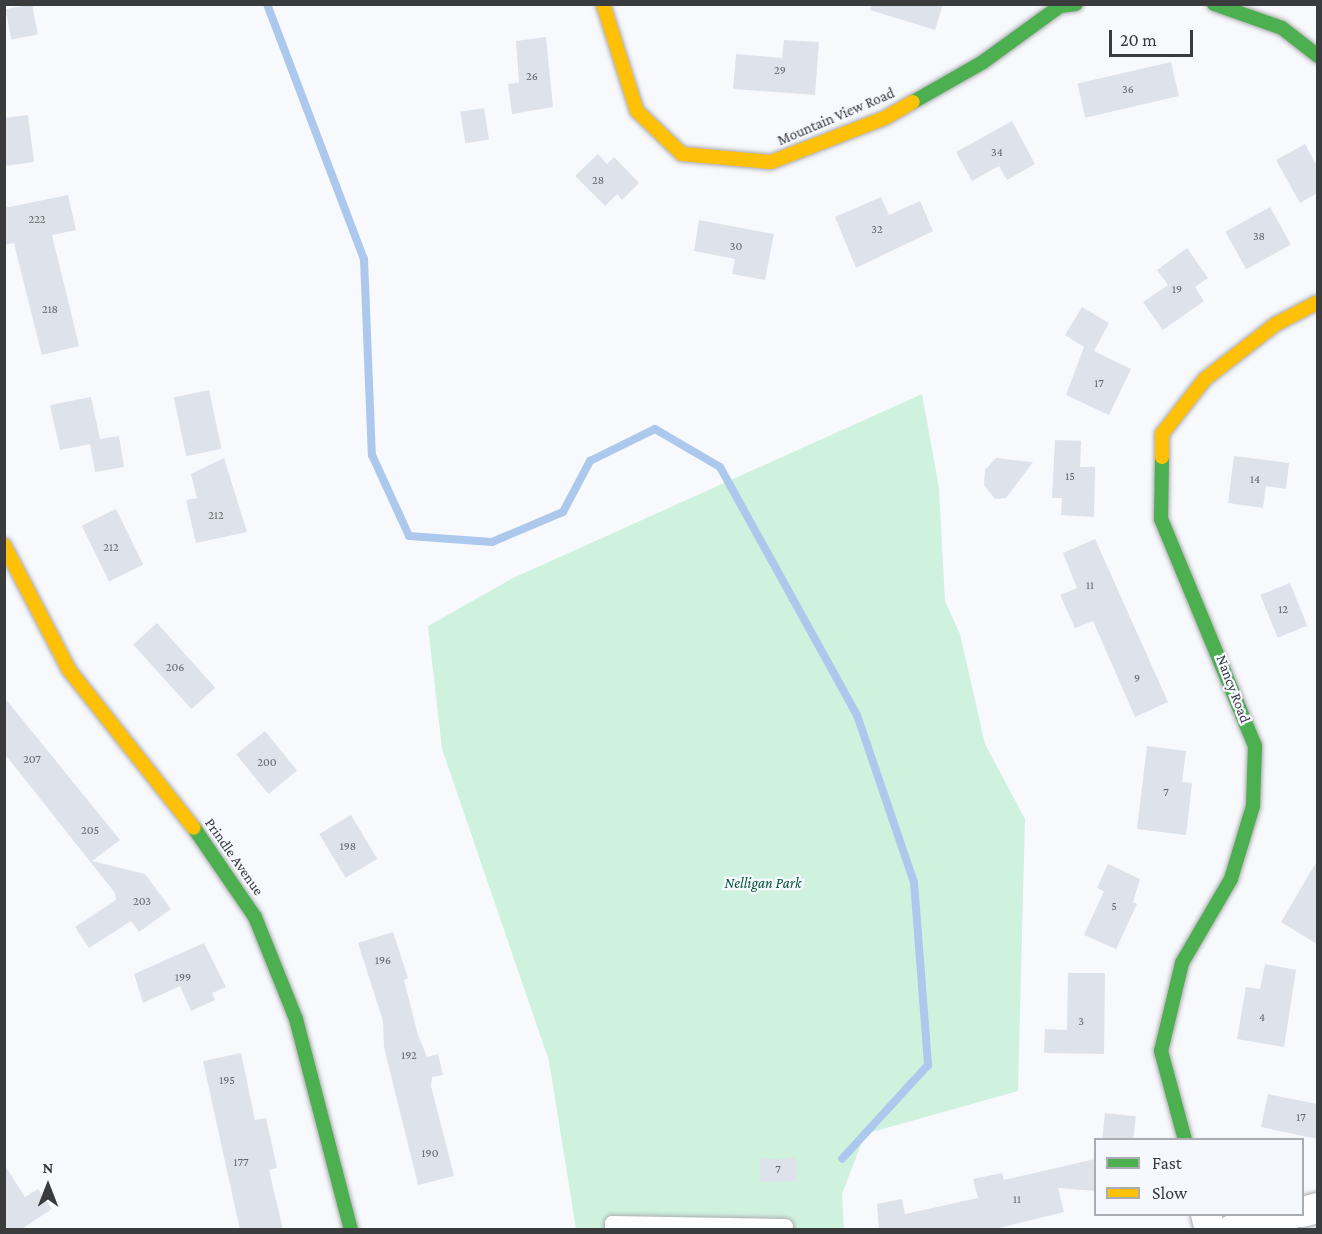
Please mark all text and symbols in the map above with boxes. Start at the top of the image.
scale bar [1112,18,1196,56]
text: 20 m [1120,30,1157,50]
house number: 29 [774,64,786,78]
house number: 26 [526,70,538,84]
house number: 36 [1122,83,1134,97]
street label: Mountain View Road [775,84,897,150]
house number: 34 [991,146,1003,160]
house number: 28 [592,174,604,188]
house number: 222 [28,213,46,227]
house number: 32 [871,223,883,237]
house number: 38 [1253,230,1265,244]
house number: 30 [730,240,742,254]
house number: 19 [1172,283,1182,297]
house number: 218 [42,303,58,317]
house number: 17 [1094,377,1104,391]
house number: 15 [1065,470,1075,484]
house number: 14 [1250,473,1260,487]
house number: 212 [208,509,224,523]
house number: 212 [103,541,119,555]
house number: 11 [1086,579,1094,593]
house number: 12 [1278,603,1288,617]
street label: Nancy Road [1212,653,1254,725]
house number: 206 [166,661,184,675]
house number: 9 [1134,672,1140,686]
house number: 207 [23,753,41,767]
house number: 200 [257,756,277,770]
house number: 7 [1163,786,1169,800]
street label: Prindle Avenue [201,815,267,899]
house number: 205 [81,824,99,838]
house number: 198 [340,840,356,854]
park label: Nelligan Park [725,875,801,893]
house number: 203 [133,895,151,909]
house number: 5 [1111,900,1117,914]
house number: 196 [375,954,391,968]
house number: 199 [175,971,191,985]
house number: 4 [1259,1011,1265,1025]
house number: 3 [1078,1015,1084,1029]
house number: 192 [401,1049,417,1063]
house number: 195 [219,1074,235,1088]
house number: 17 [1296,1111,1306,1125]
legend [1094,1138,1304,1216]
house number: 190 [422,1147,438,1161]
text: Fast [1152,1153,1182,1173]
north arrow [18,1156,78,1216]
house number: 177 [233,1156,249,1170]
text: N [43,1159,53,1176]
house number: 7 [775,1163,781,1177]
text: Slow [1152,1183,1187,1203]
house number: 11 [1013,1193,1021,1207]

